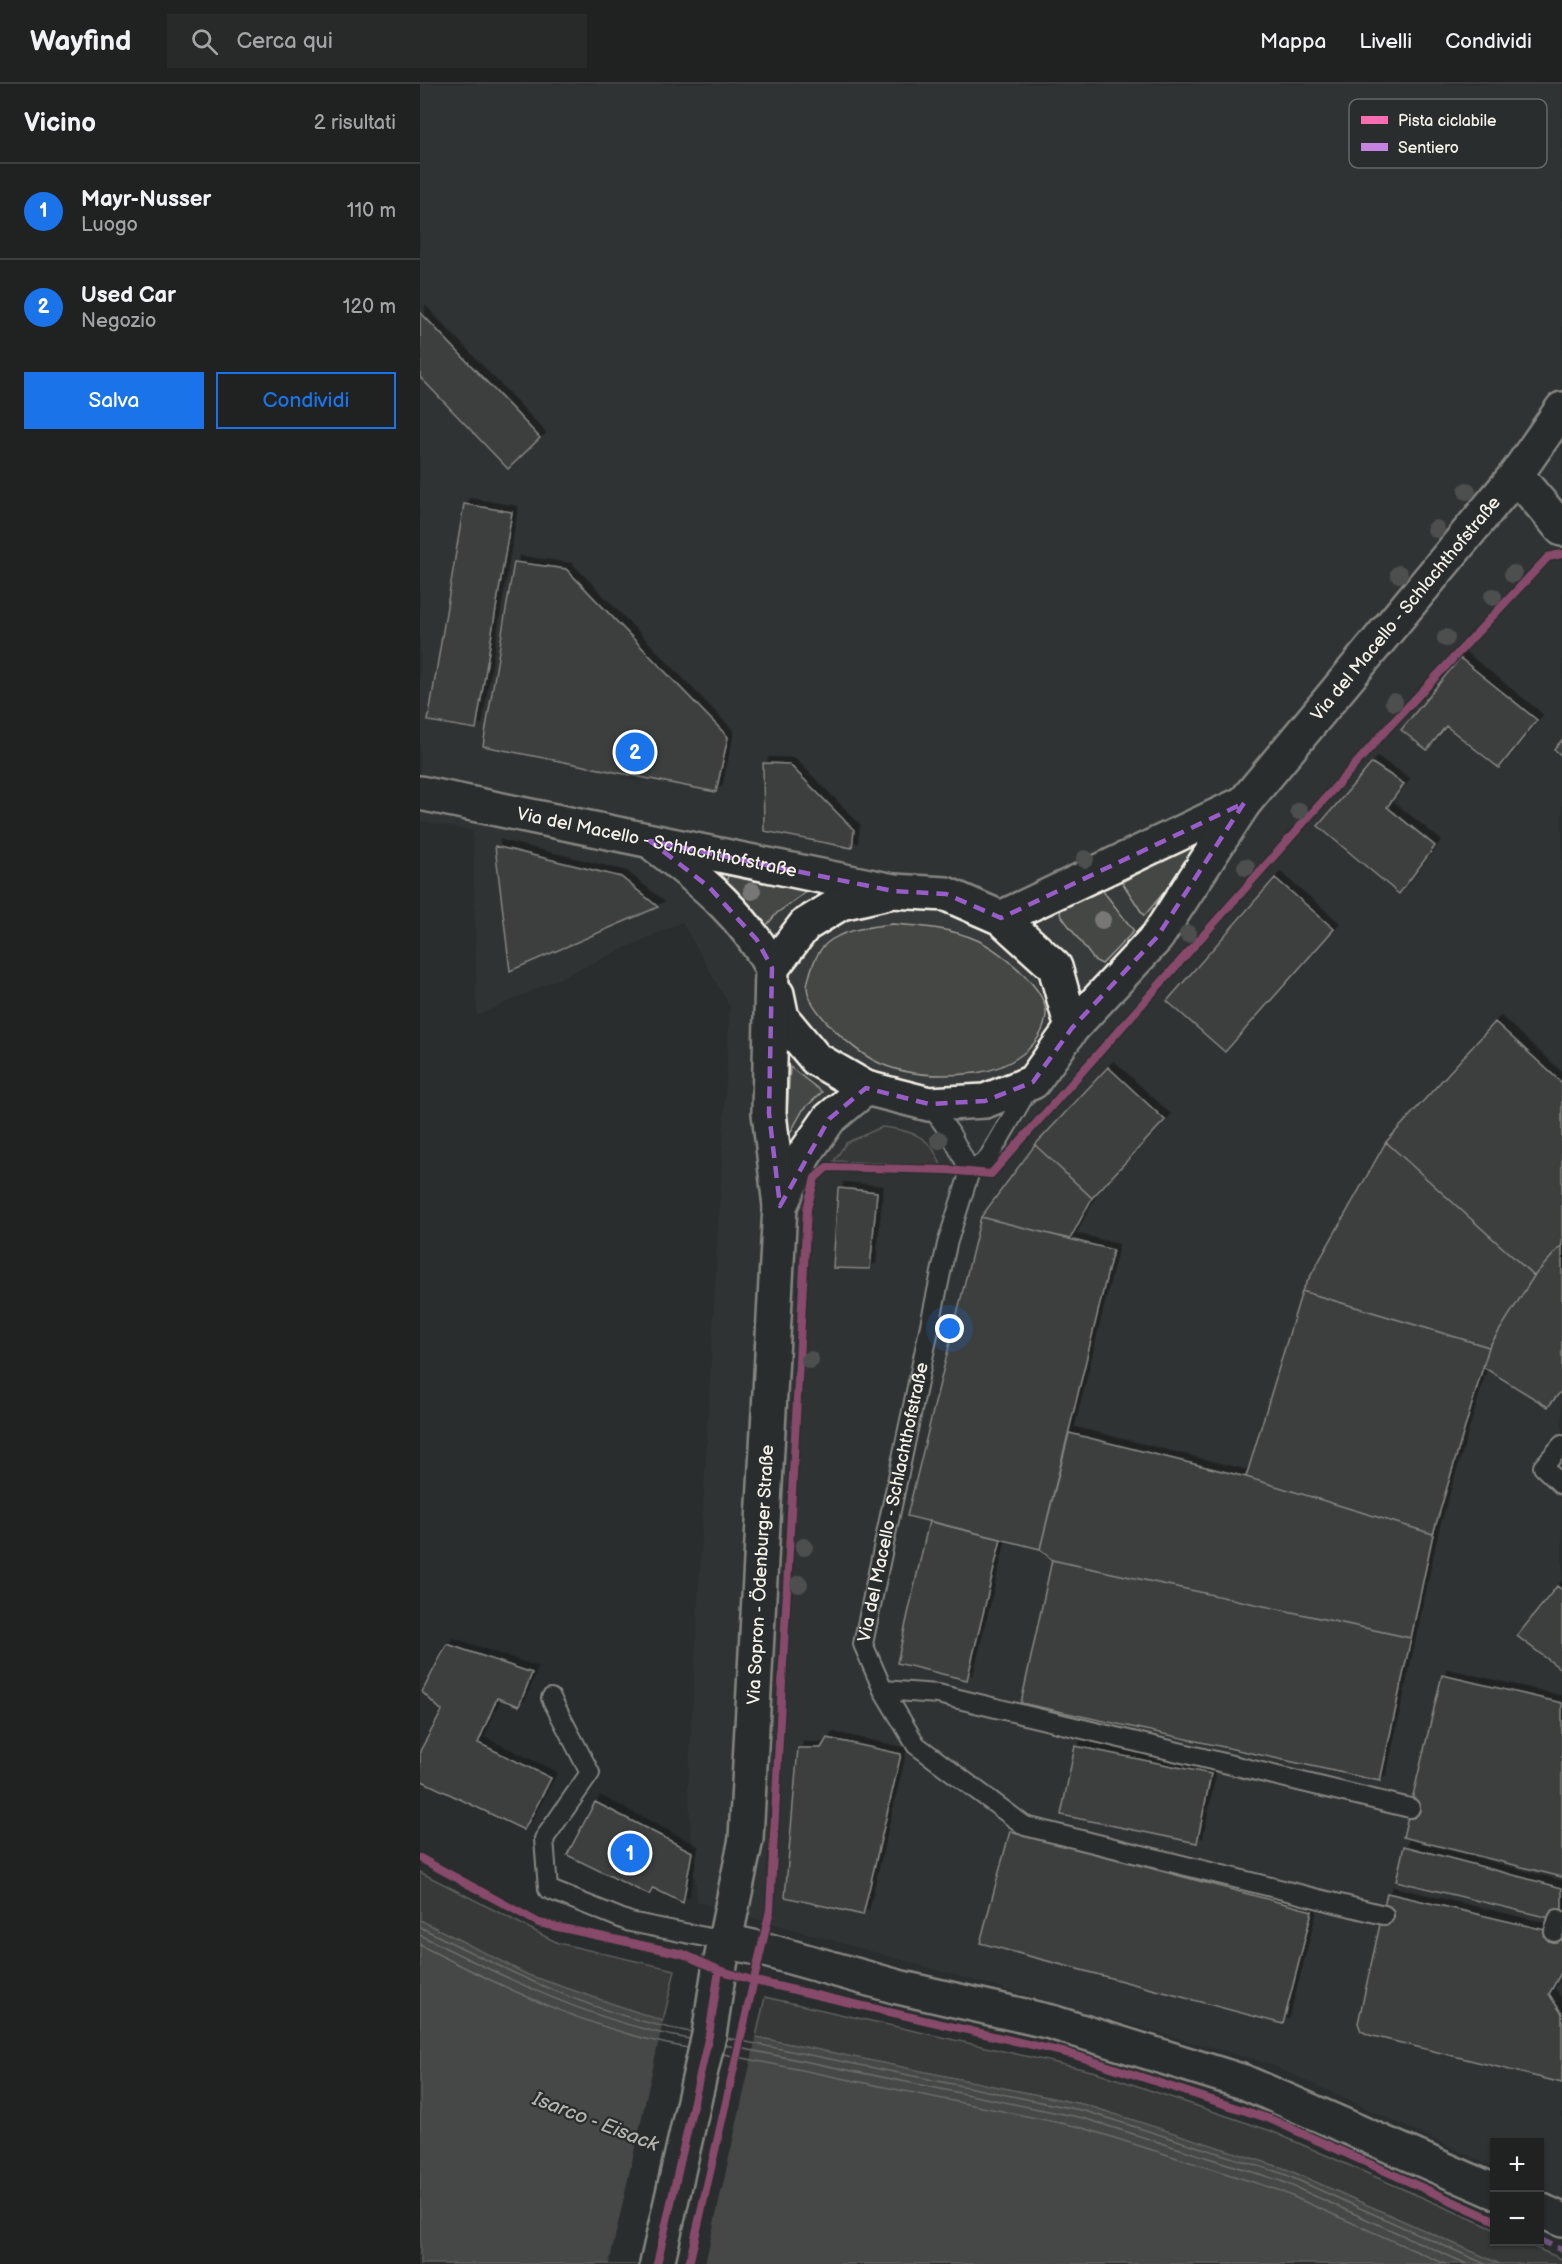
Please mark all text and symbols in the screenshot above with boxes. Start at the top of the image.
search box [167,14,587,68]
text: Wayfind [30,25,131,58]
icon: search [188,25,221,58]
text: Cerca qui [236,28,333,55]
text: Mappa [1260,29,1326,54]
text: Livelli [1359,29,1412,54]
text: Condividi [1445,29,1532,54]
legend [1349,99,1547,168]
text: Vicino [24,108,96,139]
text: 2 risultati [314,111,396,135]
text: Pista ciclabile [1398,112,1497,131]
text: Sentiero [1398,139,1459,158]
text: Mayr-Nusser [81,186,211,213]
text: 1 [39,199,48,223]
text: 110 m [347,199,396,223]
text: Luogo [81,213,138,237]
text: Used Car [81,282,176,309]
text: 2 [38,295,49,319]
text: 120 m [343,295,396,319]
text: Negozio [81,309,156,333]
button: Salva [24,372,204,429]
button: Condividi [216,372,396,429]
street label: Via del Macello - Schlachthofstraße [1307,492,1505,725]
pin: 2 [616,730,654,774]
street label: Via del Macello - Schlachthofstraße [515,803,799,882]
your location [935,1314,964,1343]
street label: Via del Macello - Schlachthofstraße [854,1360,933,1644]
street label: Via Sopron - Ödenburger Straße [743,1444,778,1705]
pin: 1 [610,1830,650,1876]
water label: Isarco - Eisack [529,2087,663,2157]
map controls [1490,2138,1544,2246]
button: + [1490,2138,1544,2192]
button: − [1490,2192,1544,2246]

